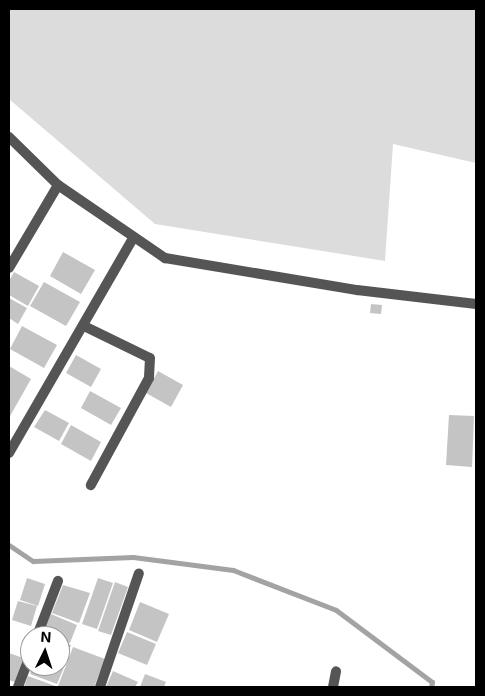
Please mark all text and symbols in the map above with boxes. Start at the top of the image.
north arrow [20,626,70,676]
text: N [40,628,52,645]

